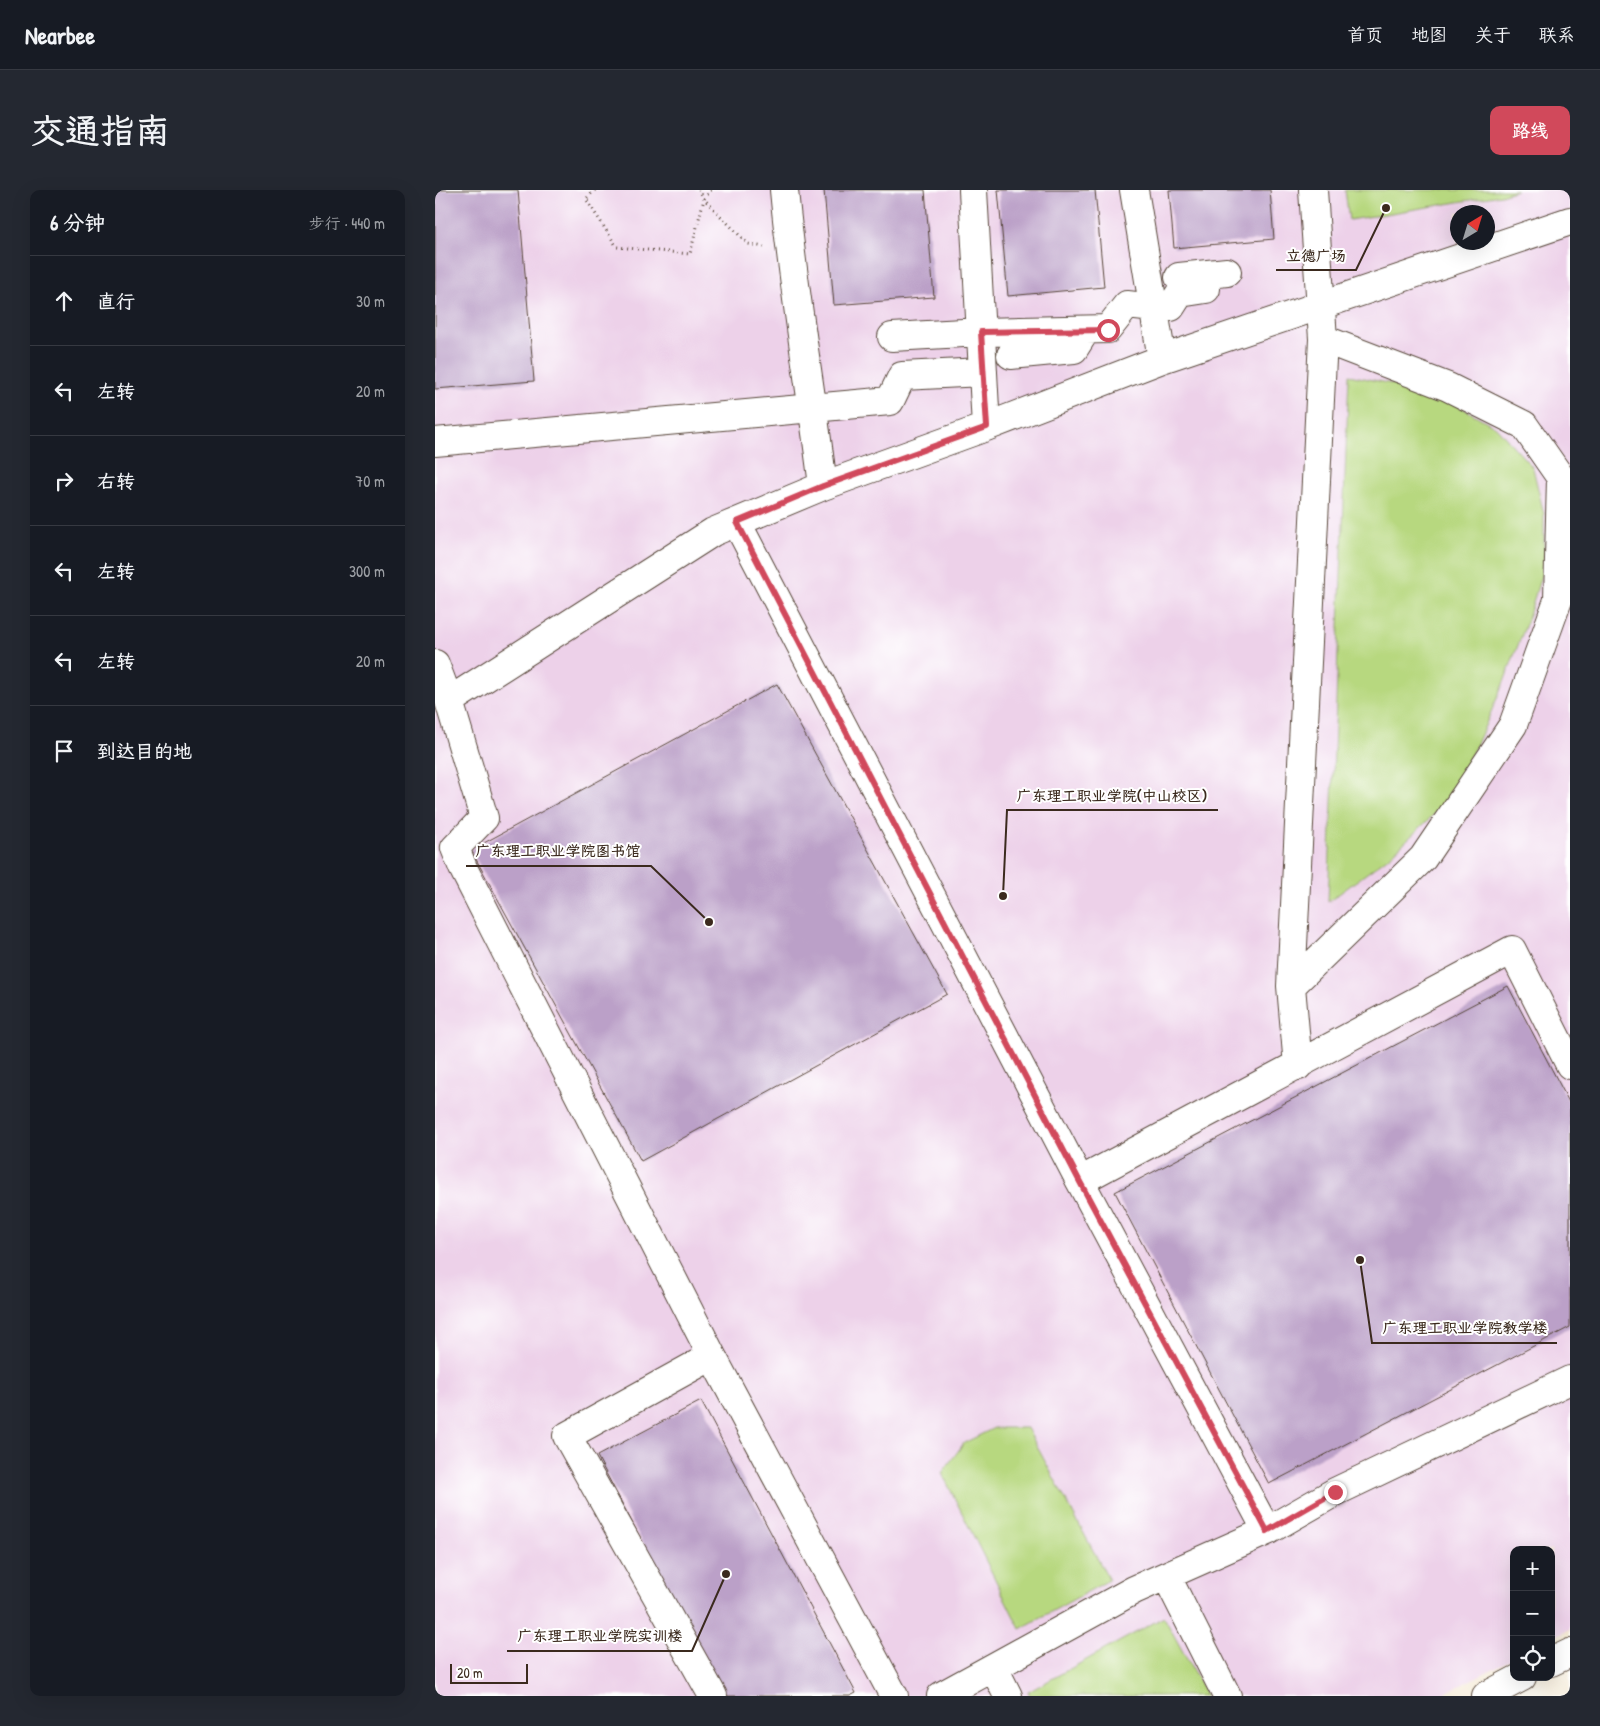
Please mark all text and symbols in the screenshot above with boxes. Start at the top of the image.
text: Nearbee [25,19,95,51]
text: 首页 [1347,22,1383,47]
text: 地图 [1411,22,1447,47]
text: 关于 [1475,22,1511,47]
text: 联系 [1539,22,1575,47]
button: 路线 [1490,106,1570,155]
text: 交通指南 [30,107,170,154]
north arrow [1450,205,1495,250]
text: 6 分钟 [50,208,105,237]
text: 步行 · 440 m [309,212,385,234]
callout: 立德广场 [1276,240,1356,270]
text: 立德广场 [1286,245,1346,266]
icon: ahead [50,287,78,315]
text: 直行 [97,288,135,314]
text: 30 m [356,290,385,312]
route start [1097,319,1120,342]
icon: left [50,377,78,405]
text: 左转 [97,378,135,404]
text: 20 m [356,380,385,402]
icon: right [50,467,78,495]
text: 右转 [97,468,135,494]
text: 70 m [355,470,385,492]
icon: left [50,557,78,585]
text: 左转 [97,558,135,584]
text: 300 m [349,560,385,582]
icon: left [50,647,78,675]
text: 左转 [97,648,135,674]
text: 20 m [356,650,385,672]
icon: arrive [50,737,78,765]
text: 到达目的地 [97,738,192,764]
callout: 广东理工职业学院(中山校区) [1007,780,1218,810]
text: 广东理工职业学院(中山校区) [1017,785,1207,806]
callout: 广东理工职业学院图书馆 [466,836,651,866]
text: 广东理工职业学院图书馆 [475,840,641,861]
callout: 广东理工职业学院教学楼 [1372,1313,1557,1343]
text: 广东理工职业学院教学楼 [1382,1317,1548,1338]
route end [1324,1481,1347,1504]
map controls [1510,1546,1555,1681]
button: + [1510,1546,1555,1591]
button: − [1510,1591,1555,1636]
callout: 广东理工职业学院实训楼 [507,1621,692,1651]
text: 广东理工职业学院实训楼 [517,1625,683,1646]
button: locate [1510,1636,1555,1681]
scale bar [450,1661,527,1684]
text: 20 m [457,1663,483,1682]

